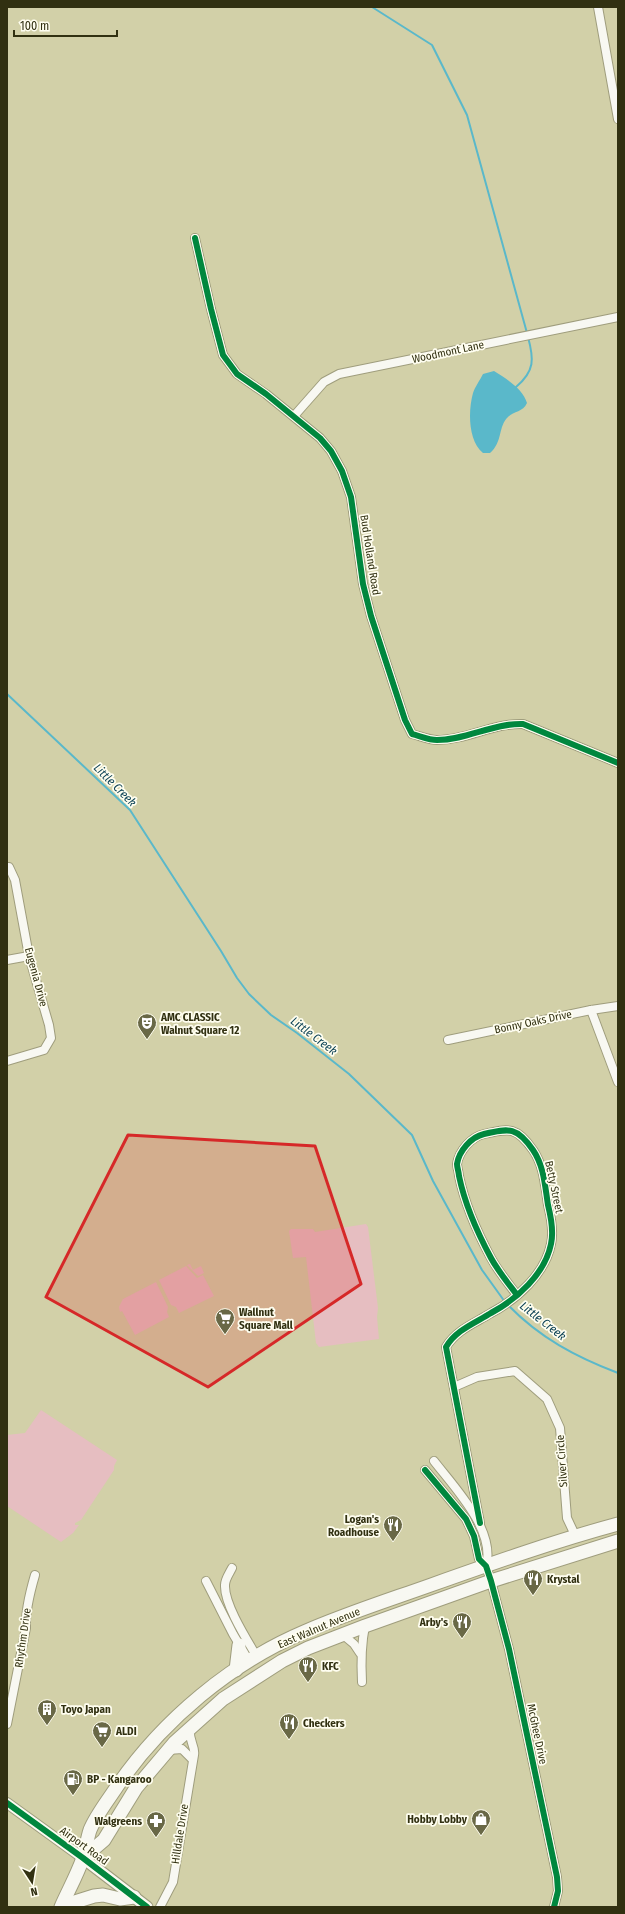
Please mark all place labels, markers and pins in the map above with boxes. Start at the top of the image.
place label: AMC CLASSIC Walnut Square 12 [160,1011,239,1037]
theatre icon: AMC CLASSIC Walnut Square 12 [136,1012,158,1040]
place label: Wallnut Square Mall [239,1306,294,1332]
supermarket icon: Wallnut Square Mall [214,1307,236,1335]
place label: Logan's Roadhouse [328,1513,379,1539]
restaurant icon: Logan's Roadhouse [382,1514,404,1542]
restaurant icon: Krystal [522,1568,544,1596]
place label: Krystal [547,1573,580,1586]
restaurant icon: Arby's [451,1611,473,1639]
place label: Arby's [419,1616,448,1629]
restaurant icon: KFC [297,1655,319,1683]
place label: KFC [322,1660,339,1673]
building icon: Toyo Japan [36,1698,58,1726]
place label: Toyo Japan [61,1703,111,1716]
restaurant icon: Checkers [278,1712,300,1740]
place label: Checkers [303,1717,345,1730]
supermarket icon: ALDI [91,1720,113,1748]
place label: ALDI [115,1725,137,1738]
fuel station icon: BP - Kangaroo [62,1768,84,1796]
place label: BP - Kangaroo [87,1773,152,1786]
shop icon: Hobby Lobby [470,1808,492,1836]
pharmacy icon: Walgreens [145,1810,167,1838]
place label: Hobby Lobby [407,1813,468,1826]
place label: Walgreens [95,1815,142,1828]

